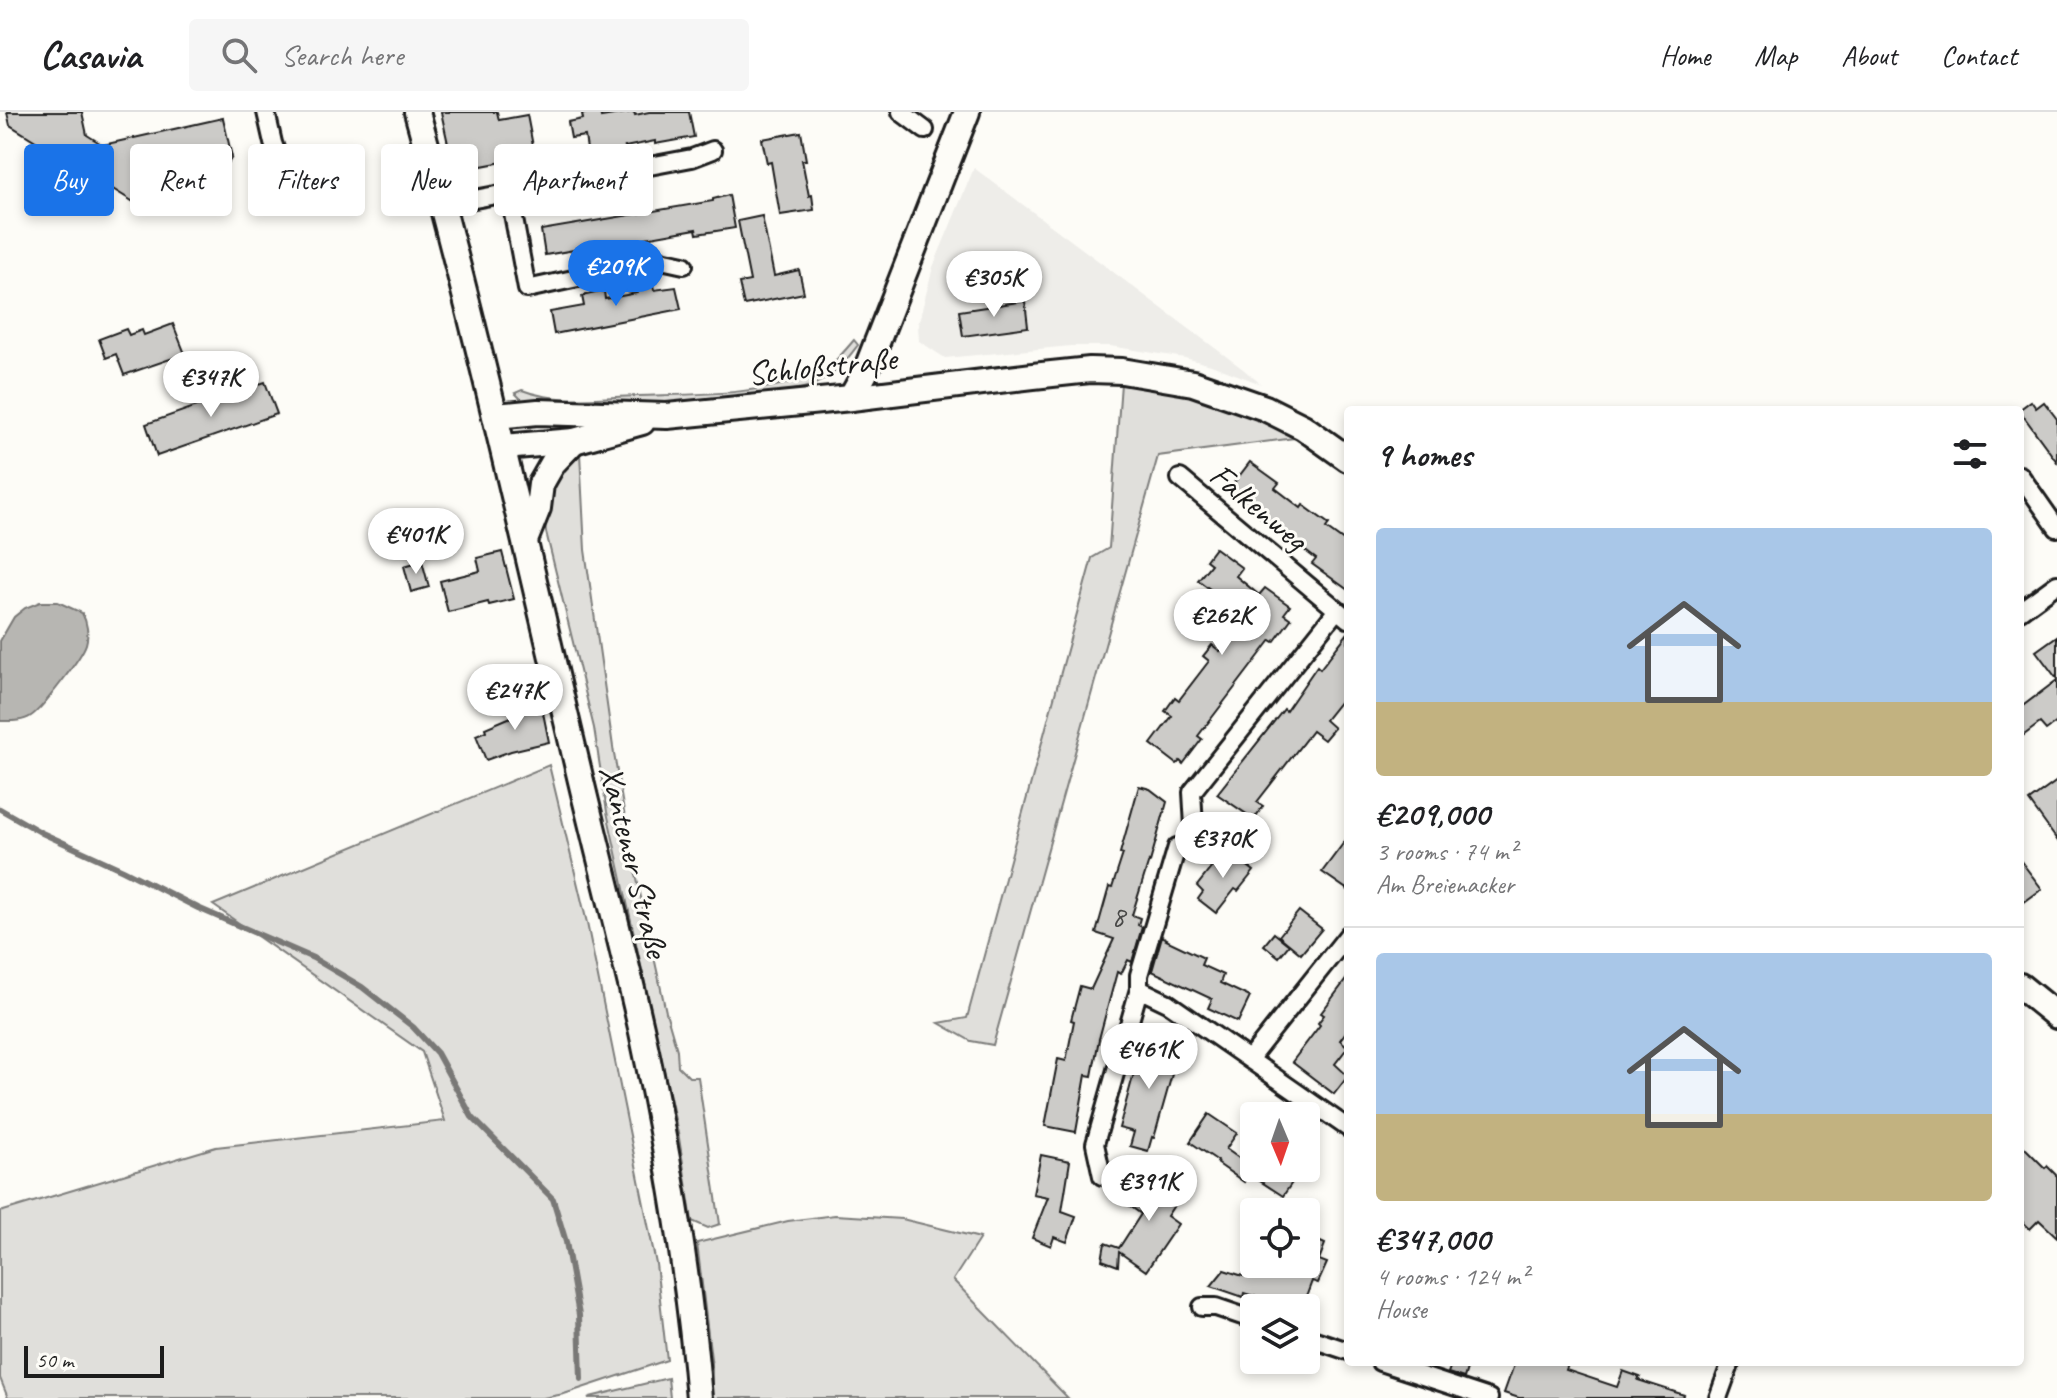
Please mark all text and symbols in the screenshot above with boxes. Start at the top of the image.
search box [189,19,749,91]
text: Casavia [40,32,141,79]
icon: search [217,33,261,77]
text: Search here [281,36,403,74]
text: Home [1660,38,1710,73]
text: Map [1754,38,1797,73]
text: About [1841,38,1897,73]
text: Contact [1941,38,2017,73]
chip: Buy [24,144,114,216]
chip: Rent [130,144,232,216]
chip: Filters [248,144,365,216]
chip: New [381,144,478,216]
chip: Apartment [494,144,653,216]
pin: €209K [560,240,672,308]
text: €209K [586,249,646,282]
pin: €305K [938,251,1050,319]
text: €305K [964,260,1024,293]
street label: Schloßstraße [746,336,901,395]
pin: €347K [155,351,267,419]
text: €347K [181,360,241,393]
icon: filters [1948,432,1992,476]
text: 9 homes [1376,433,1472,476]
street label: Falkenweg [1201,453,1319,562]
pin: €401K [360,508,472,576]
text: €401K [386,517,446,550]
icon: home [1612,580,1756,724]
pin: €262K [1166,589,1278,657]
text: €262K [1192,598,1252,631]
pin: €247K [459,664,571,732]
text: €247K [485,673,545,706]
street label: Xantener Straße [590,761,680,965]
text: €209,000 [1376,792,1489,835]
pin: €370K [1167,812,1279,880]
text: €370K [1193,821,1253,854]
text: 3 rooms · 74 m² [1376,835,1517,868]
text: Am Breienacker [1376,868,1514,901]
house number: 8 [1111,897,1127,935]
icon: home [1612,1005,1756,1149]
pin: €461K [1093,1023,1205,1091]
text: €461K [1119,1032,1179,1065]
north arrow [1240,1102,1320,1182]
map controls [1240,1102,1320,1374]
pin: €391K [1093,1155,1205,1223]
text: €391K [1119,1164,1179,1197]
button: locate [1240,1198,1320,1278]
text: €347,000 [1376,1217,1490,1260]
text: 4 rooms · 124 m² [1376,1260,1528,1293]
text: House [1376,1293,1427,1326]
button: layers [1240,1294,1320,1374]
scale bar [24,1342,164,1378]
text: 50 m [36,1346,73,1374]

